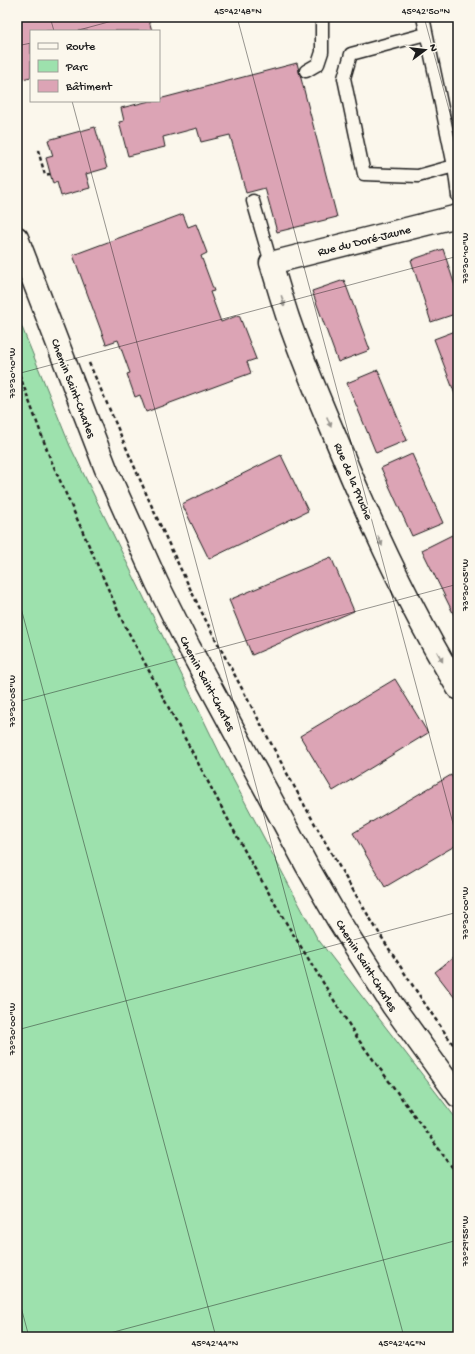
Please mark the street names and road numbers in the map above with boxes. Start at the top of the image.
street label: Rue du Doré-Jaune [317,223,413,260]
street label: Chemin Saint-Charles [47,337,98,441]
street label: Rue de la Pruche [330,441,375,523]
street label: Chemin Saint-Charles [175,634,237,734]
street label: Chemin Saint-Charles [332,918,399,1015]

